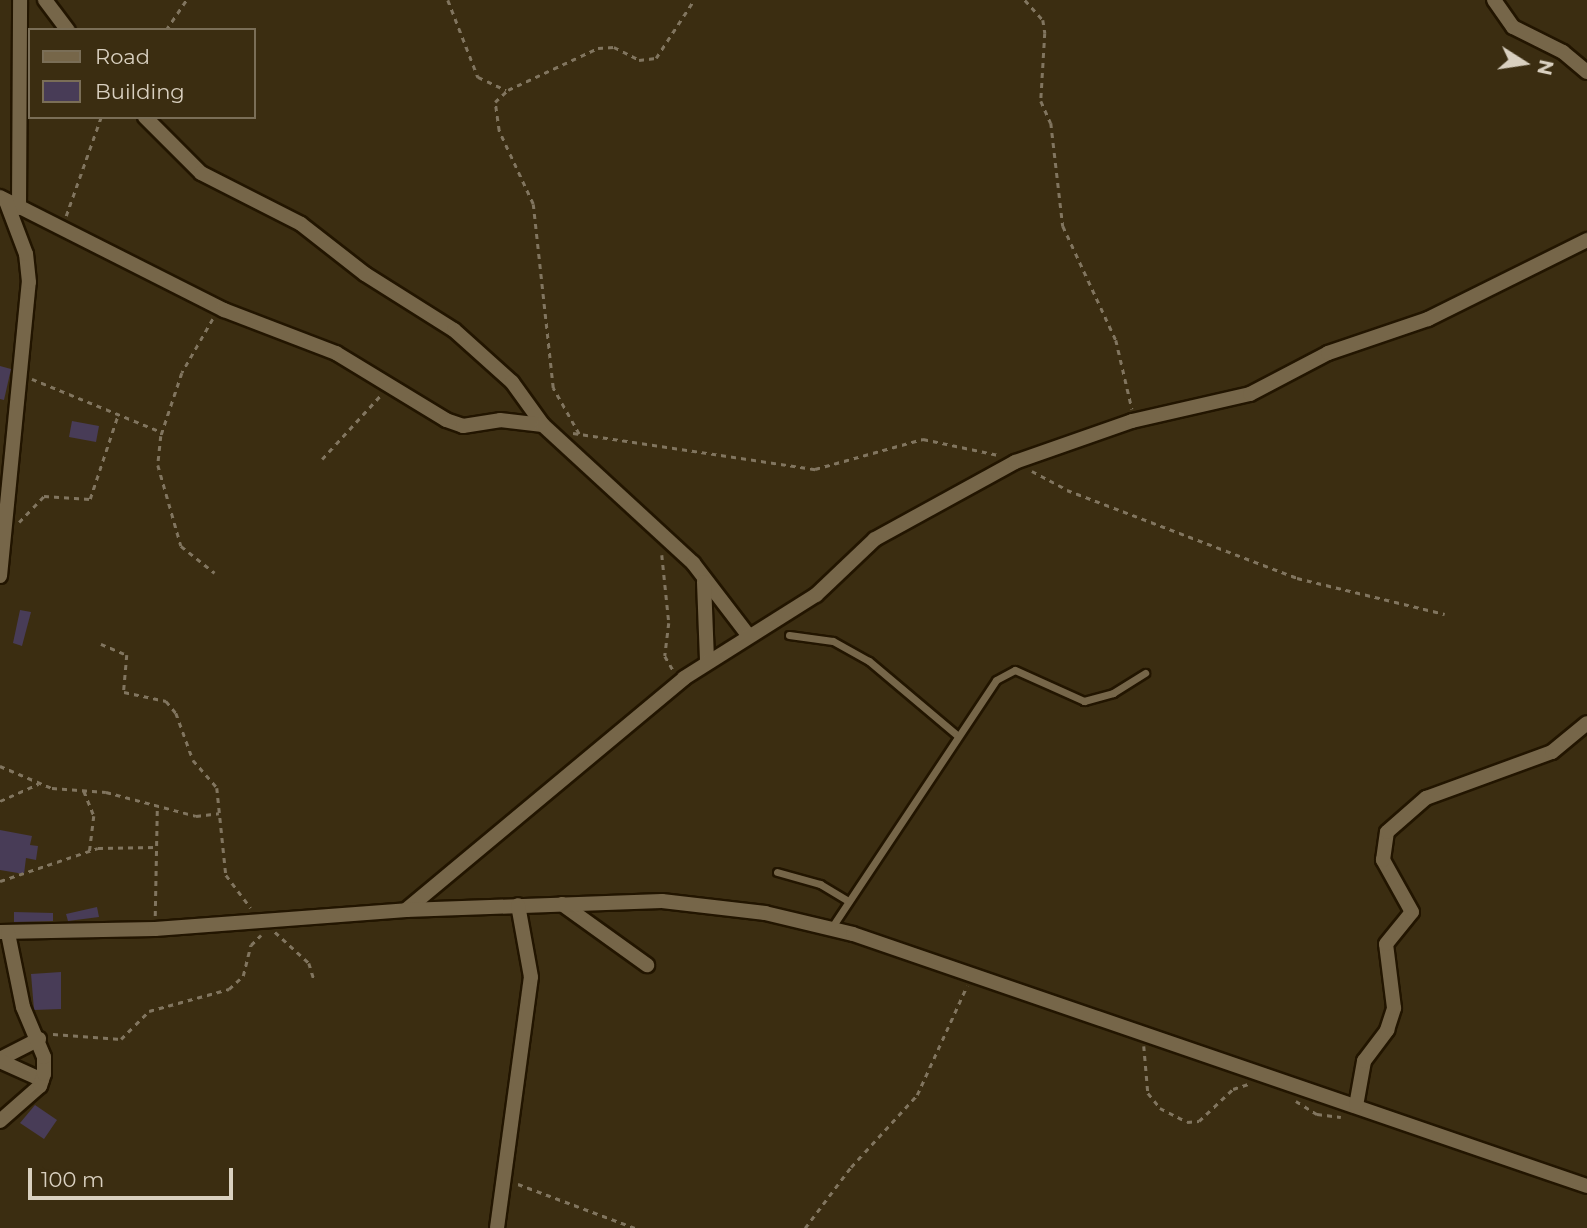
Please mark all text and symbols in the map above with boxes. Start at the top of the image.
legend [28,28,256,119]
north arrow [1489,28,1559,98]
text: Road [95,44,150,69]
text: N [1532,58,1558,77]
text: Building [95,79,185,104]
scale bar [32,1154,236,1198]
text: 100 m [41,1167,104,1192]

